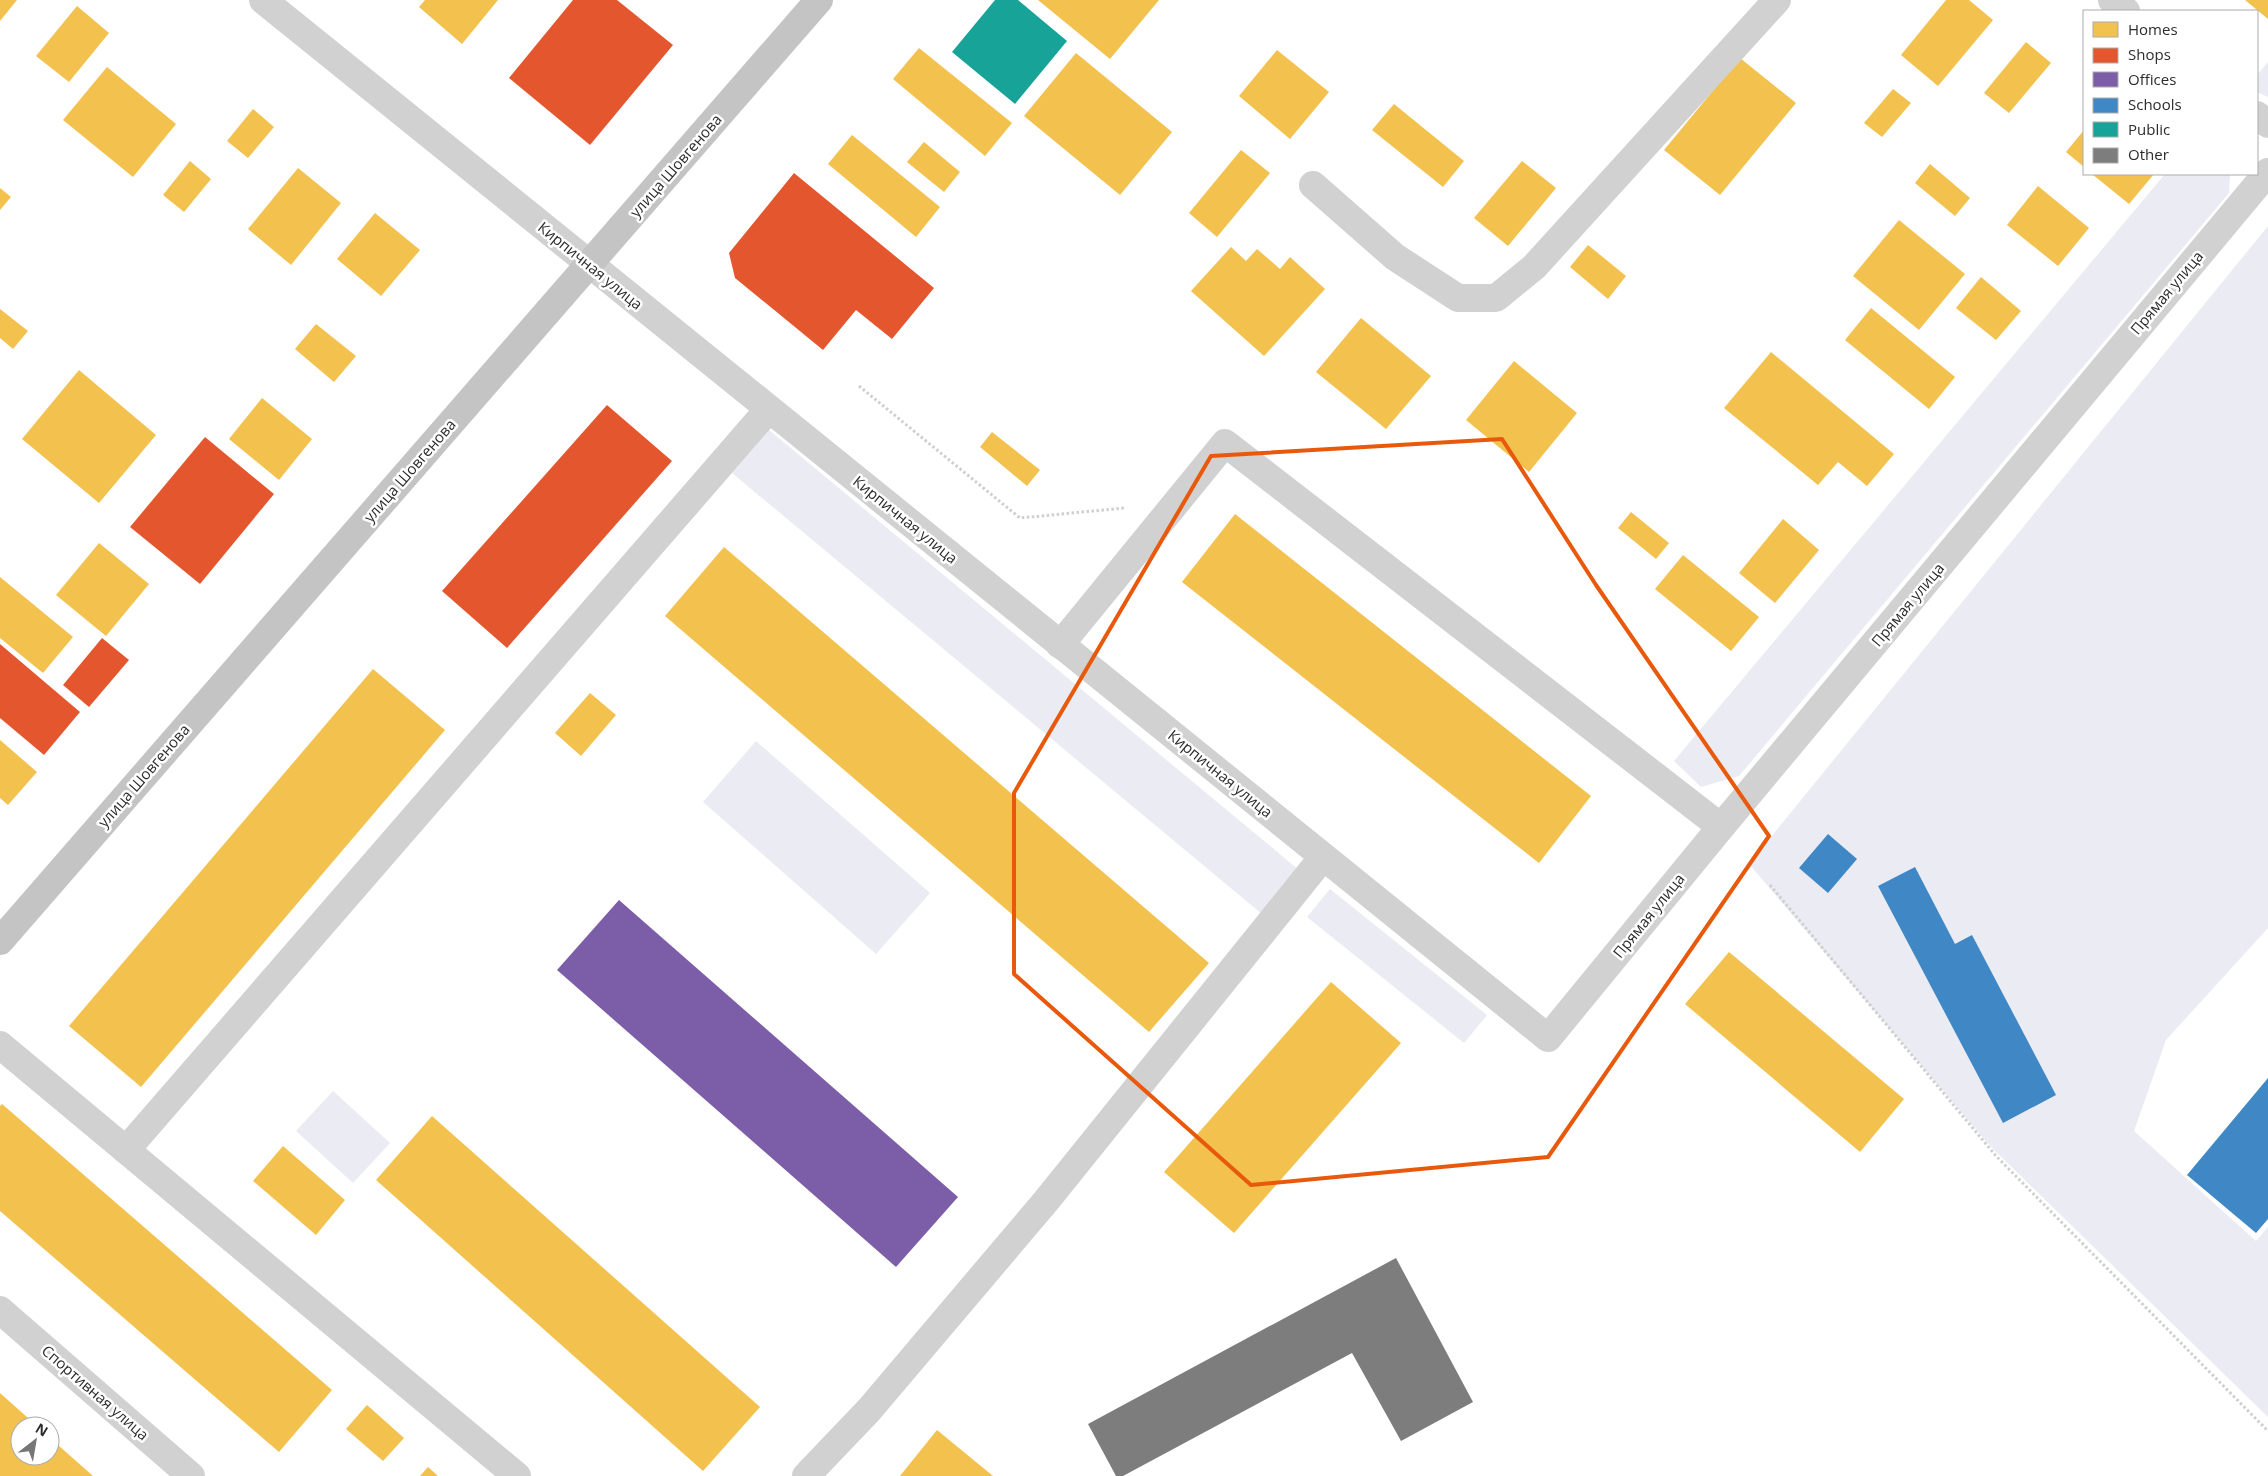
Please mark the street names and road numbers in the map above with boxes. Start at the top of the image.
street label: улица Шовгенова [625,109,726,221]
street label: Кирпичная улица [534,217,647,314]
street label: Прямая улица [2125,246,2207,338]
street label: улица Шовгенова [359,414,460,526]
street label: Кирпичная улица [849,471,962,568]
street label: Прямая улица [1866,558,1948,650]
street label: улица Шовгенова [93,719,194,831]
street label: Кирпичная улица [1164,725,1277,822]
street label: Прямая улица [1608,869,1689,962]
street label: Спортивная улица [38,1340,153,1444]

